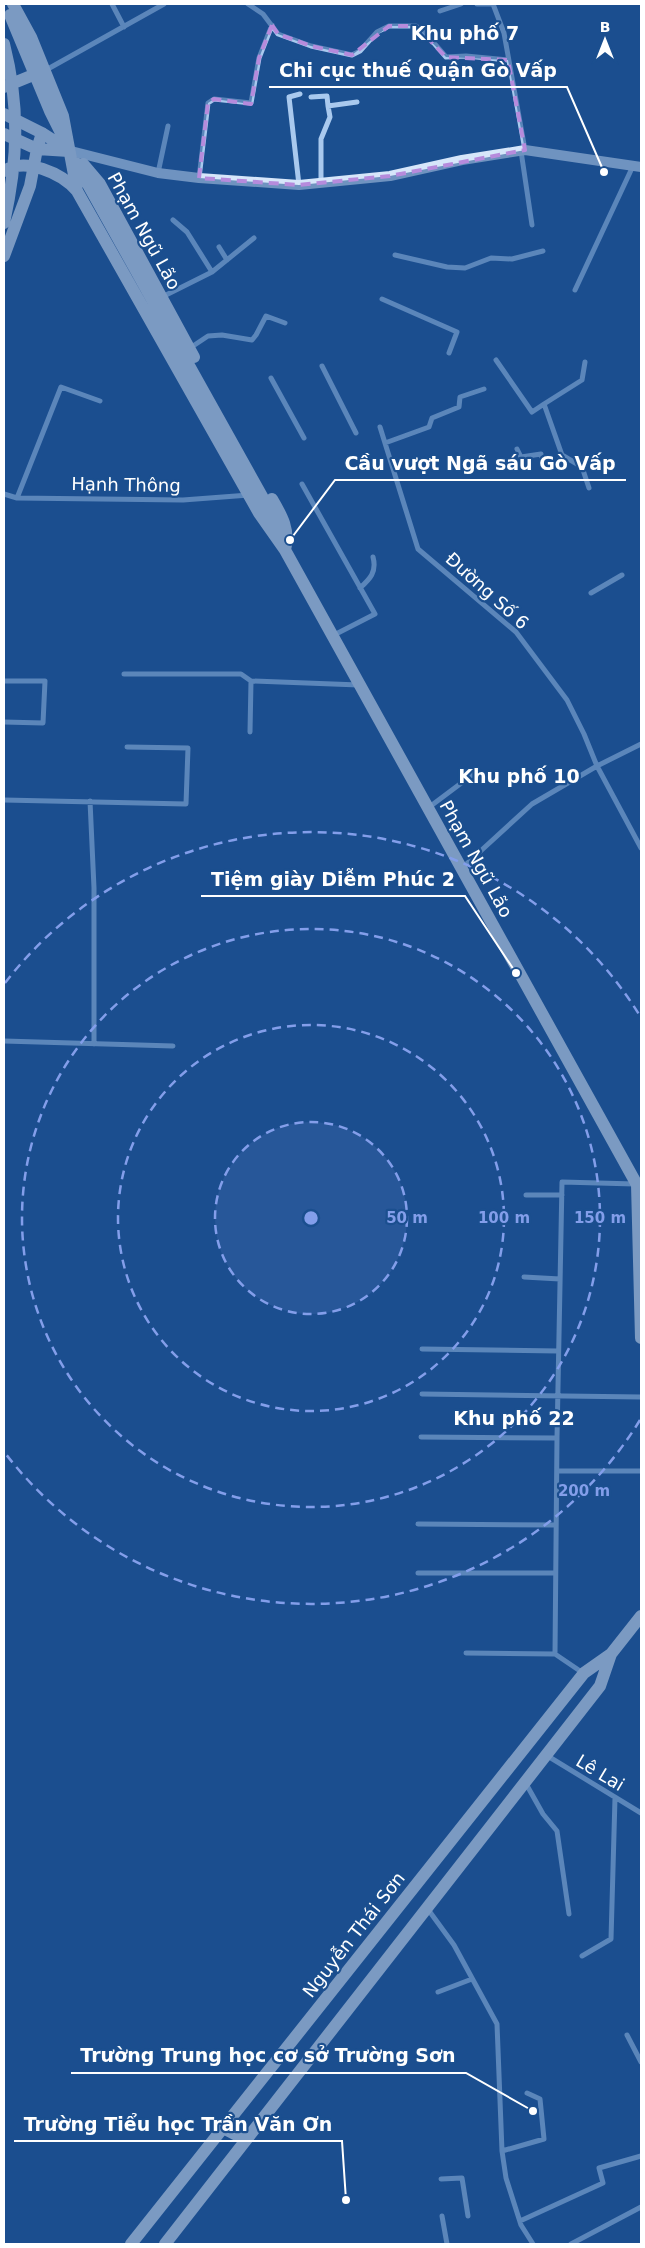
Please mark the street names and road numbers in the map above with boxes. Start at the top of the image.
street label: Phạm Ngũ Lão [104,169,185,293]
street label: Hạnh Thông [71,473,181,496]
street label: Đường Số 6 [441,548,533,633]
street label: Phạm Ngũ Lão [436,797,517,921]
street label: Lê Lai [572,1750,628,1795]
street label: Nguyễn Thái Sơn [298,1868,409,2002]

